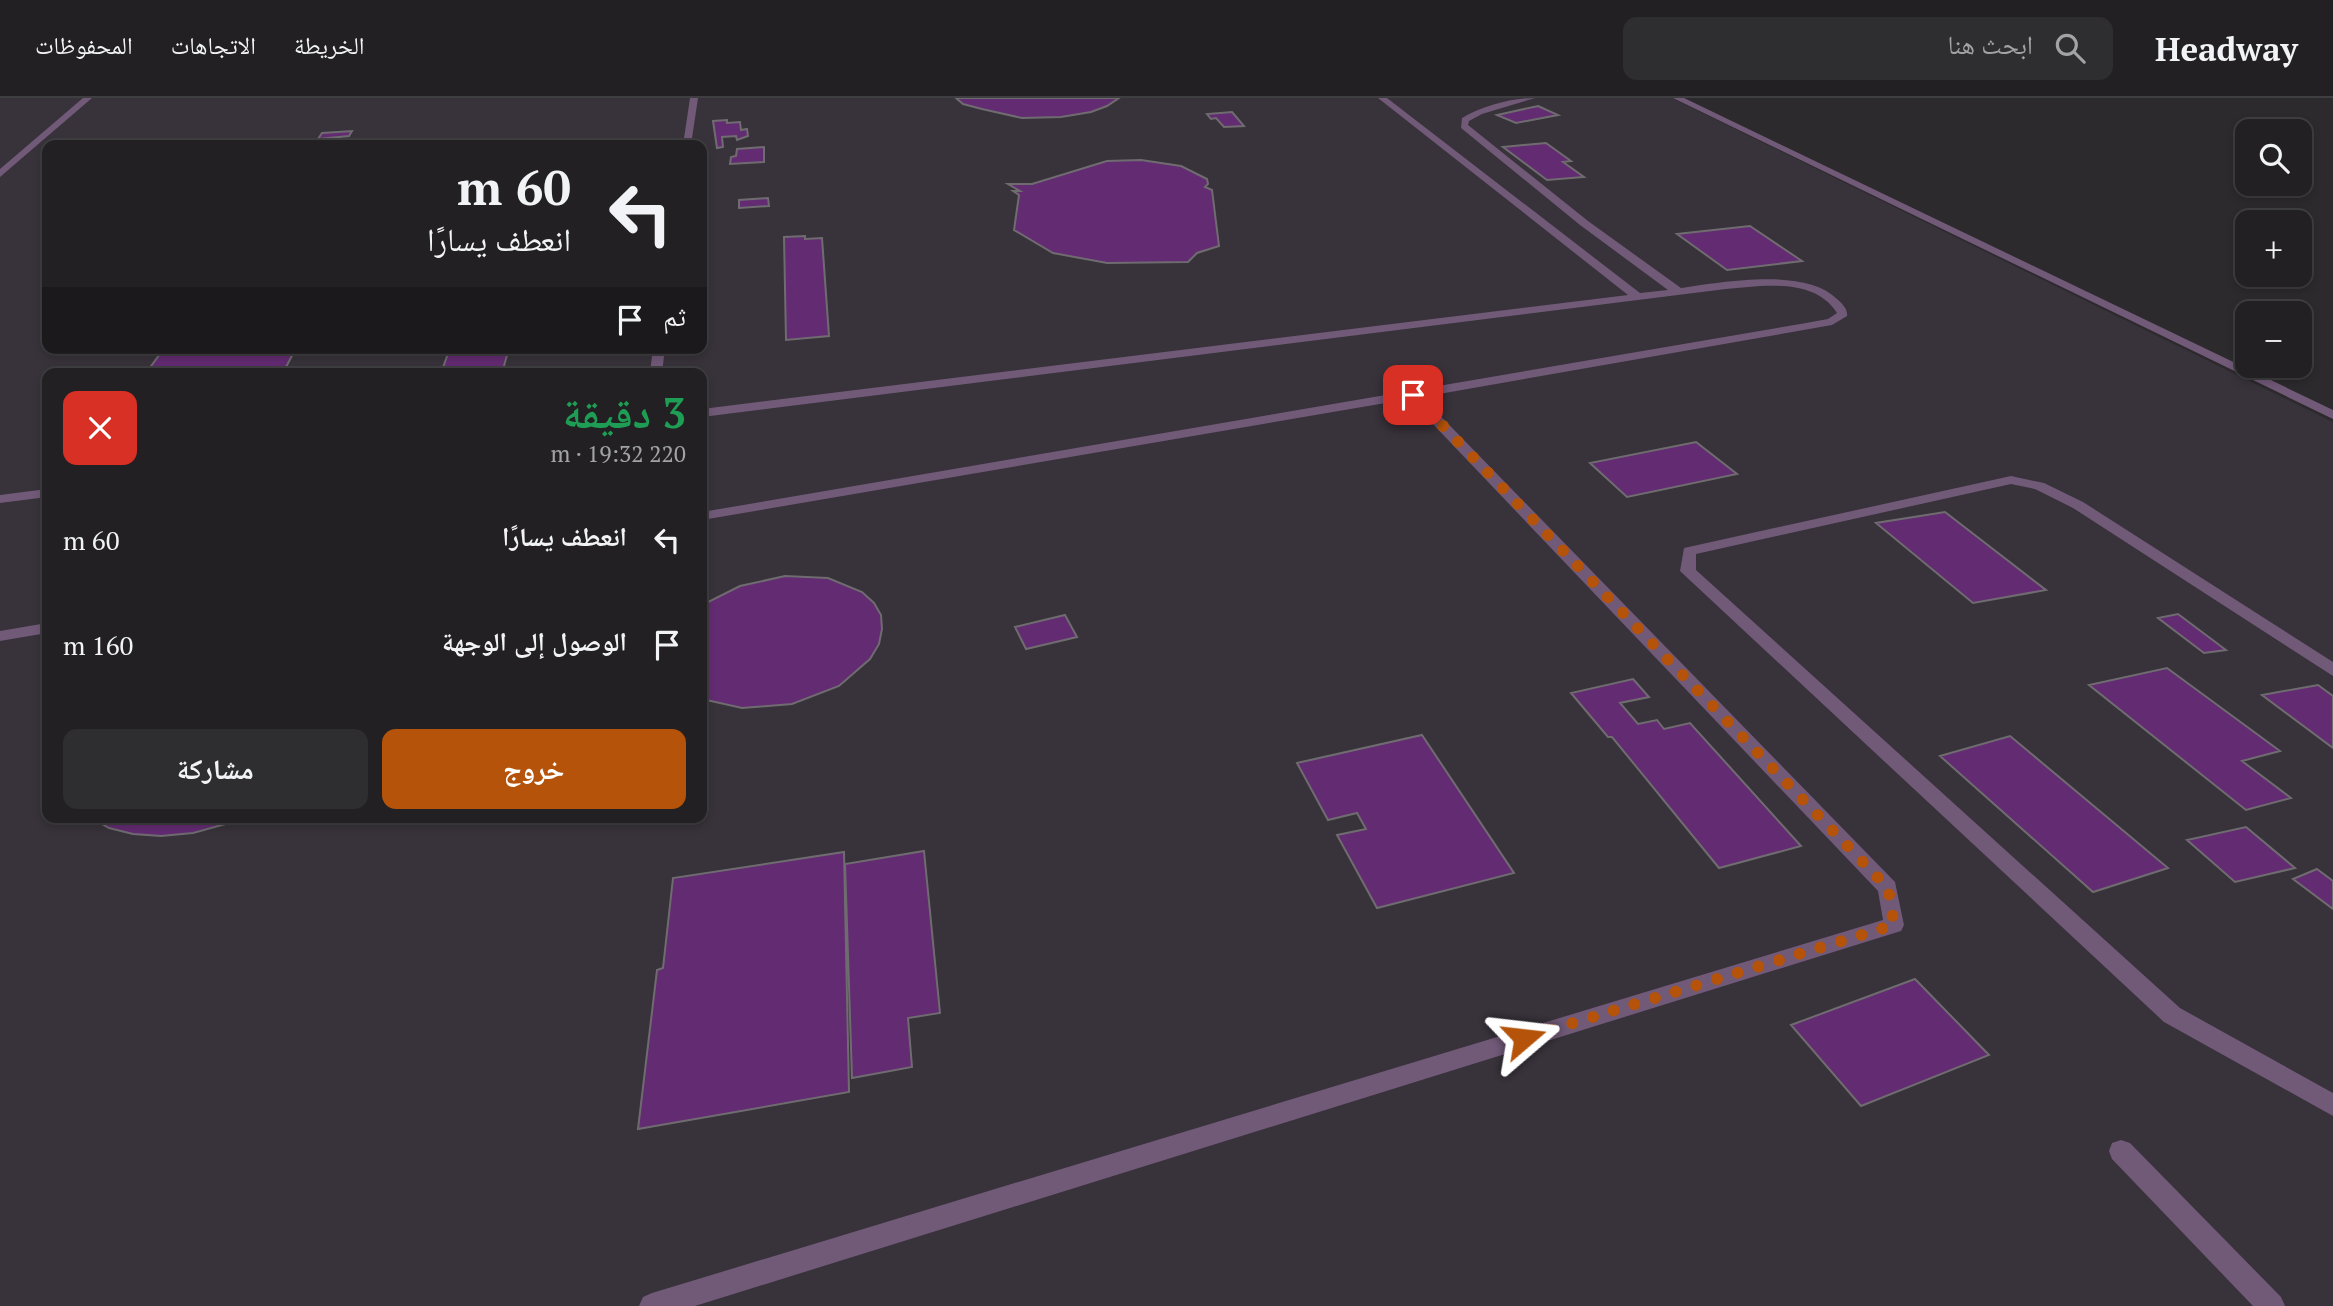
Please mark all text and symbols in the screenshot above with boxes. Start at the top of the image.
search box [1623,17,2113,80]
text: ابحث هنا [1947,27,2033,61]
text: Headway [2155,27,2298,70]
text: المحفوظات [35,29,133,61]
text: الاتجاهات [171,29,256,61]
text: الخريطة [294,29,365,61]
icon: search [2051,29,2089,67]
map controls [2235,119,2312,378]
button: search [2235,119,2312,196]
text: 60 m [457,154,571,219]
icon: left [595,168,686,259]
button: + [2235,210,2312,287]
text: انعطف يسارًا [427,218,571,260]
text: ثم [663,299,686,333]
icon: arrive [611,301,649,339]
button: − [2235,301,2312,378]
pin [1383,365,1443,425]
icon: arrive [1394,376,1432,414]
text: 3 دقيقة [563,384,686,440]
button: close [63,391,137,465]
text: 220 m · 19:32 [551,438,686,469]
text: انعطف يسارًا [502,519,627,553]
icon: left [648,521,686,559]
text: 60 m [63,523,120,557]
text: الوصول إلى الوجهة [442,624,627,658]
icon: arrive [648,626,686,664]
text: 160 m [63,628,133,662]
button: مشاركة [63,729,368,809]
button: خروج [382,729,686,809]
position arrow [1487,1001,1561,1075]

